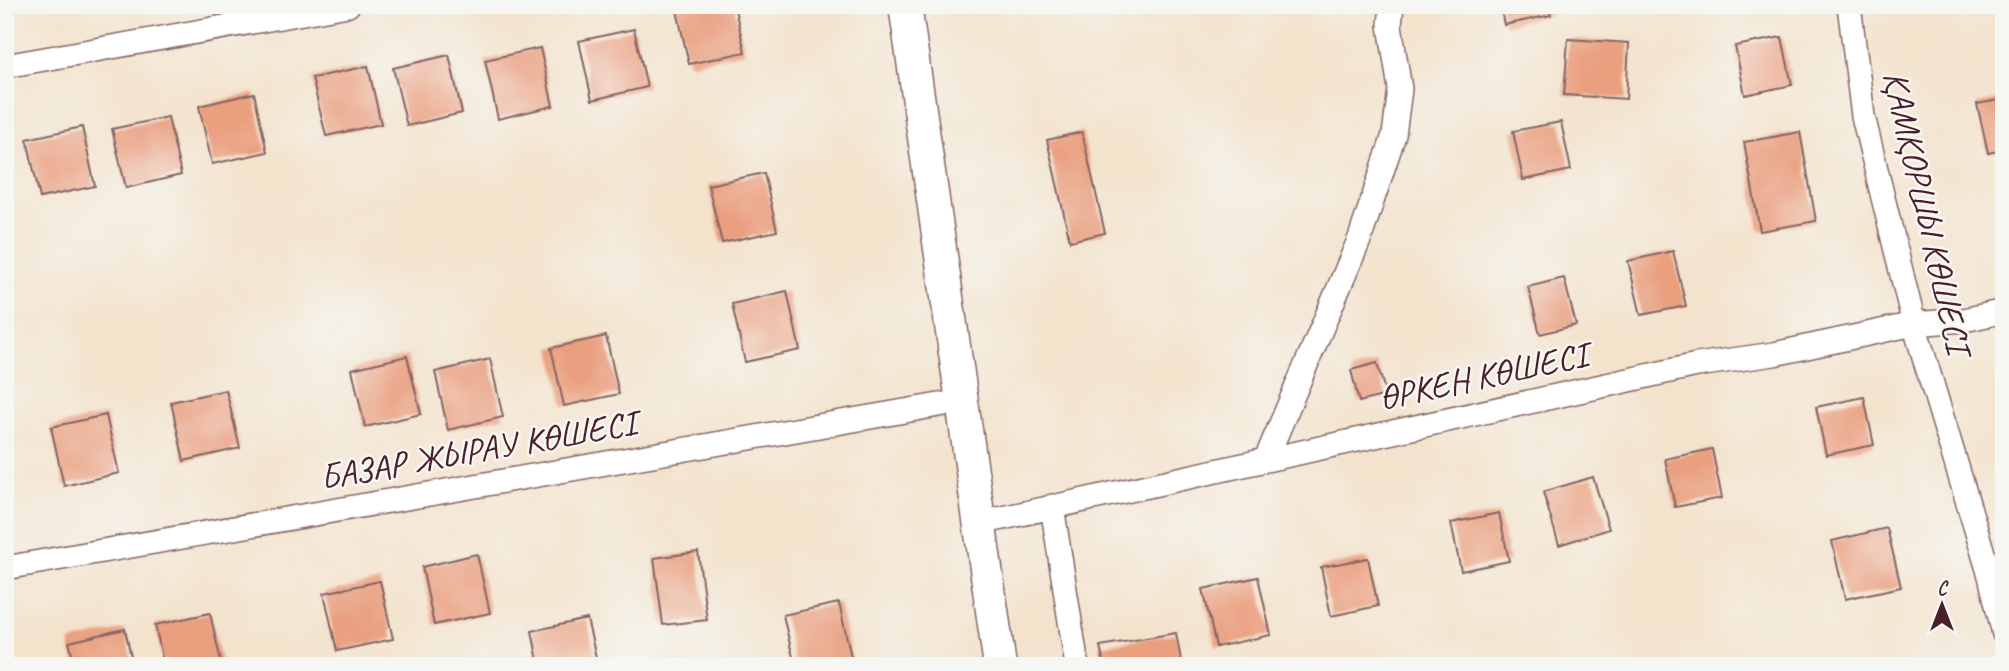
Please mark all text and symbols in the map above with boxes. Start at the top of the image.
street label: ҚАМҚОРШЫ КӨШЕСІ [1873,67,1983,365]
street label: ӨРКЕН КӨШЕСІ [1375,330,1599,420]
street label: БАЗАР ЖЫРАУ КӨШЕСІ [317,399,647,500]
north arrow [1908,570,1978,640]
text: С [1937,577,1949,601]

